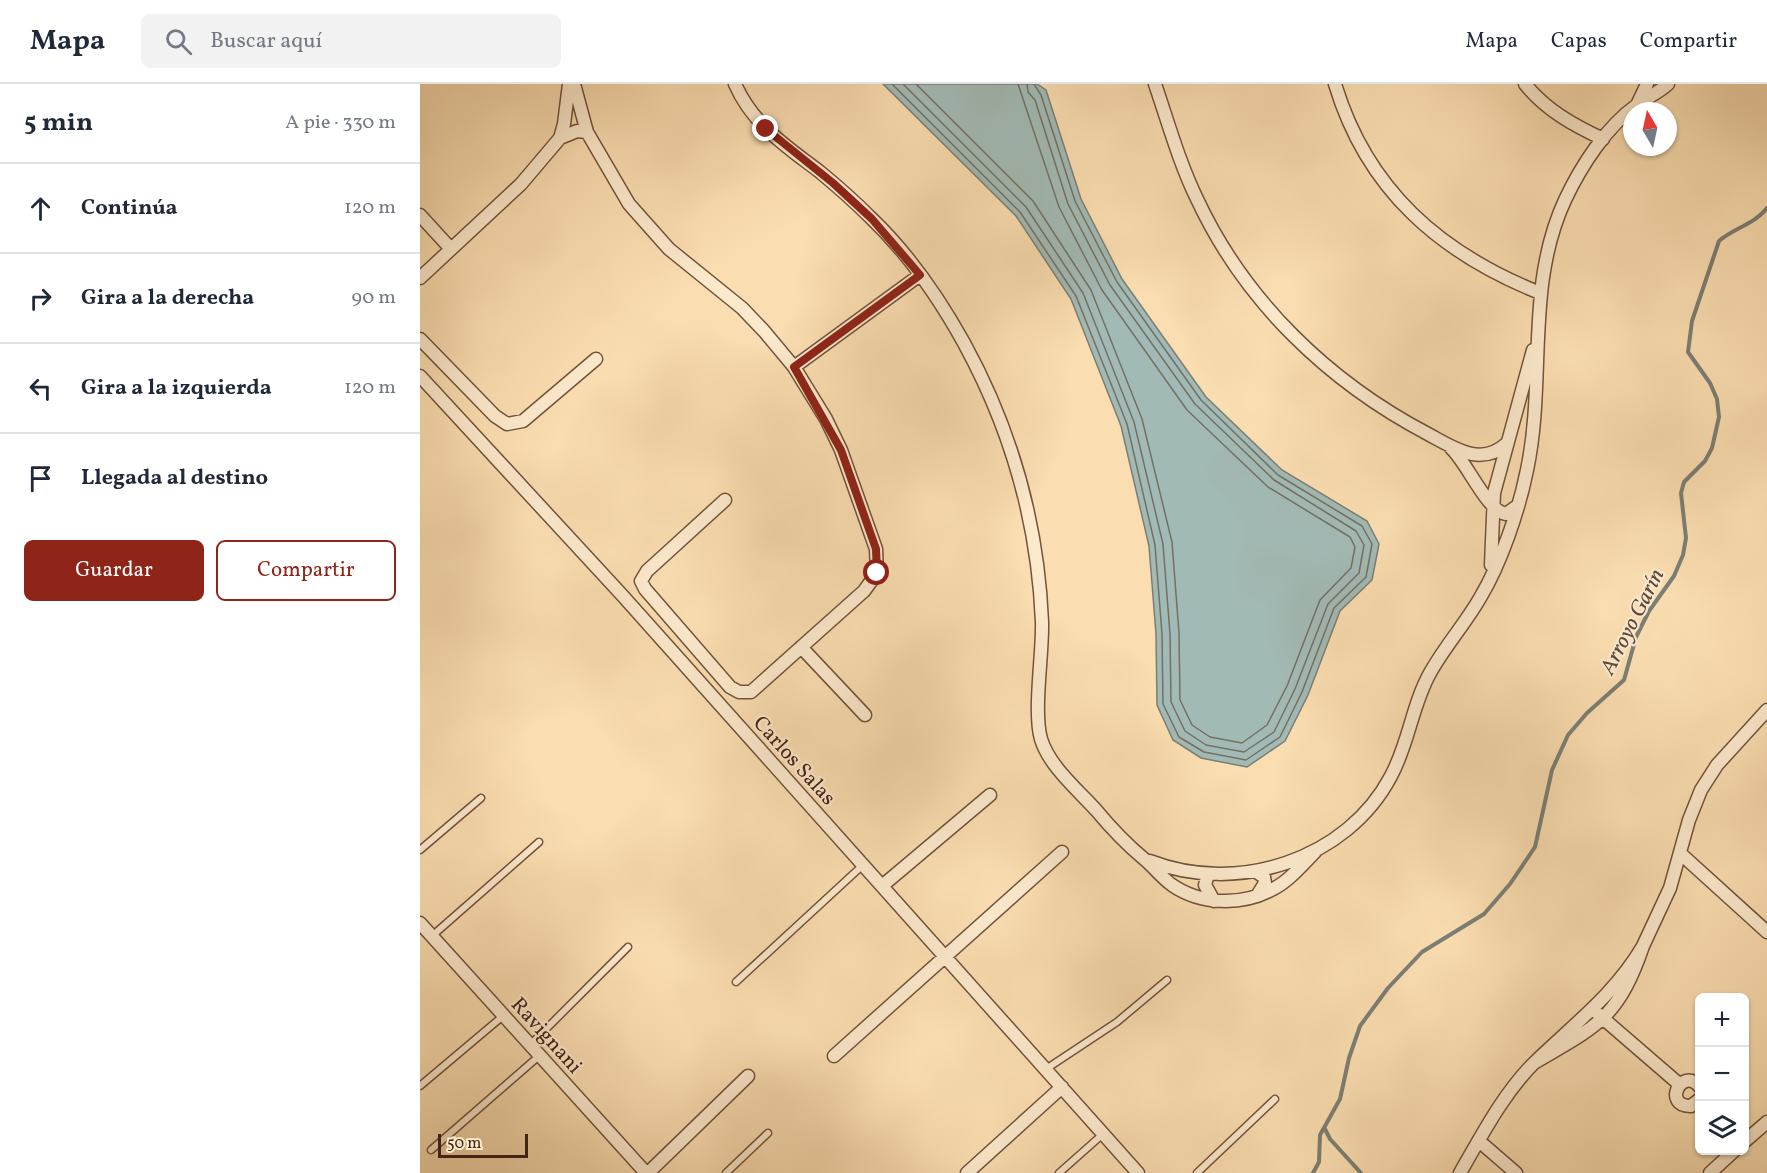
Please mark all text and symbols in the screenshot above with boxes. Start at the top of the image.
search box [141,14,561,68]
text: Mapa [30,22,105,61]
icon: search [162,25,195,58]
text: Buscar aquí [210,26,322,57]
text: Mapa [1466,27,1518,56]
text: Capas [1551,27,1607,56]
text: Compartir [1640,27,1737,56]
north arrow [1623,102,1677,156]
text: 5 min [24,105,93,141]
text: A pie · 330 m [285,109,396,137]
route end [752,115,778,141]
icon: ahead [24,192,57,225]
text: Continúa [81,193,178,224]
text: 120 m [344,194,396,222]
icon: right [24,282,57,315]
text: Gira a la derecha [81,283,254,314]
text: 90 m [352,284,396,312]
icon: left [24,372,57,405]
text: Gira a la izquierda [81,373,272,404]
text: 120 m [344,374,396,402]
icon: arrive [24,462,57,495]
text: Llegada al destino [81,463,268,494]
button: Guardar [24,540,204,601]
button: Compartir [216,540,396,601]
route start [863,559,889,585]
water label: Arroyo Garín [1593,564,1673,681]
street label: Carlos Salas [746,710,842,812]
street label: Ravignani [504,991,588,1081]
map controls [1695,993,1749,1155]
button: + [1695,993,1749,1047]
button: − [1695,1047,1749,1101]
button: layers [1695,1101,1749,1155]
scale bar [438,1131,528,1158]
text: 50 m [447,1133,481,1155]

